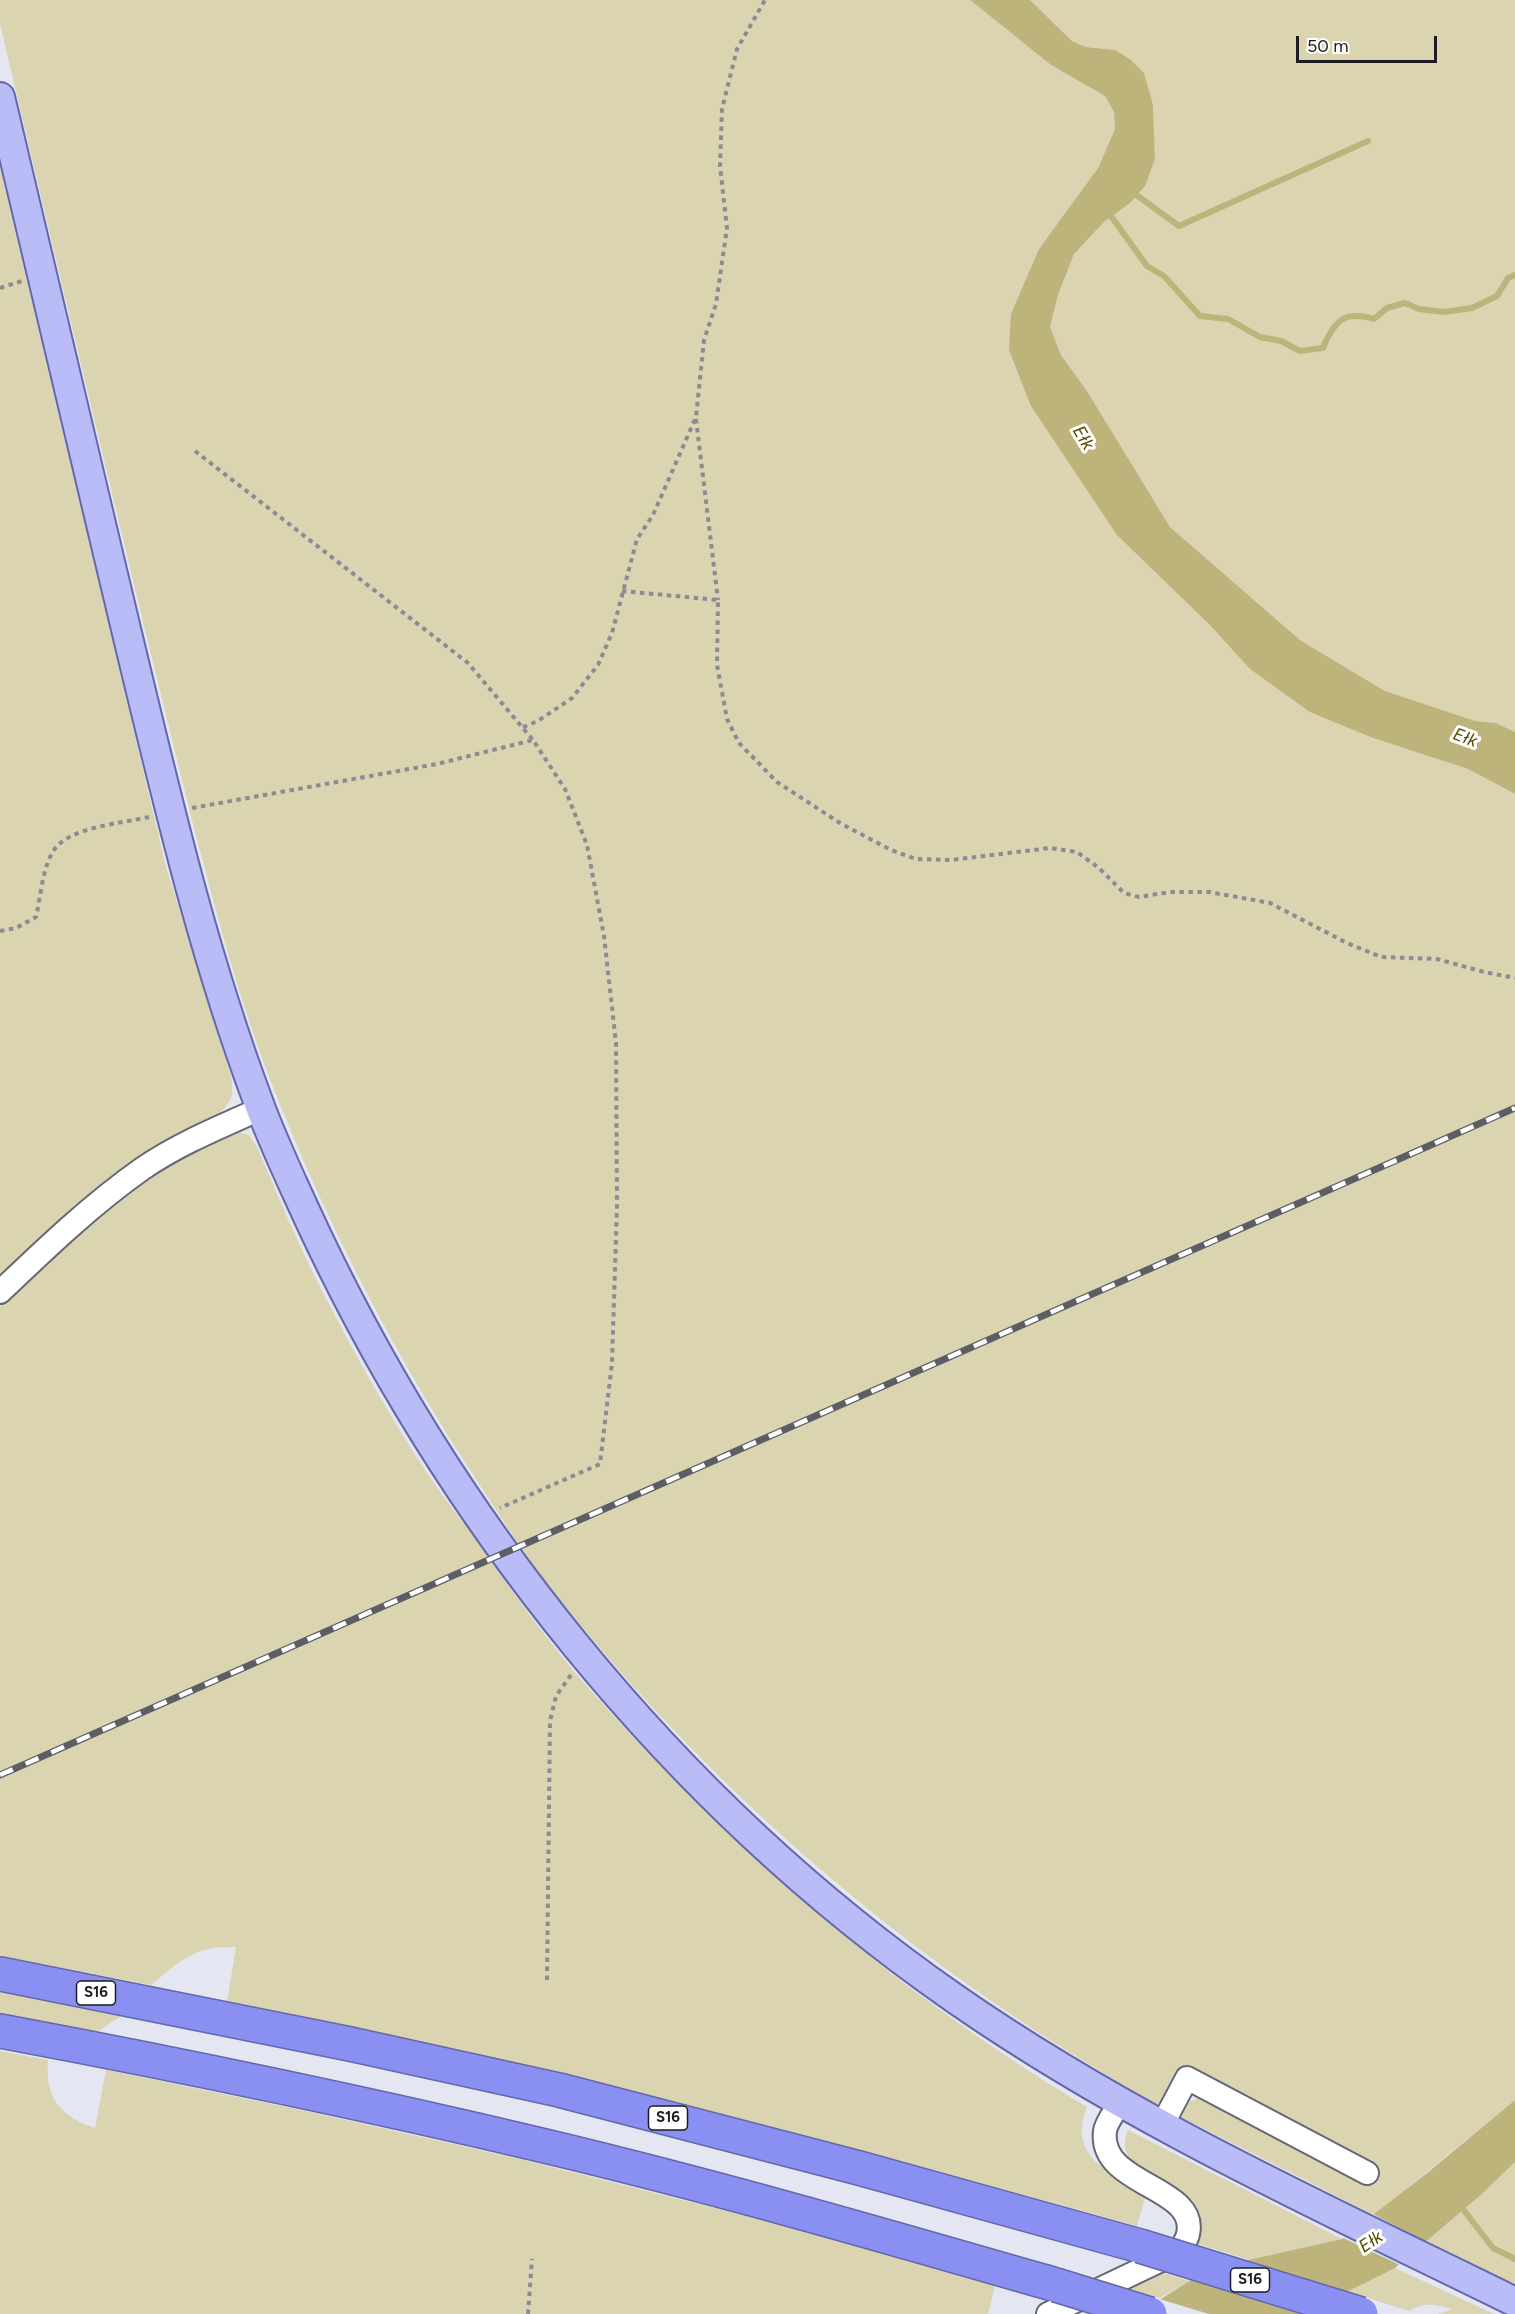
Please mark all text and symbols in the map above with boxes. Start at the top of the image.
scale bar [1299,24,1440,62]
text: 50 m [1307,35,1349,57]
water label: Ełk [1067,422,1099,454]
water label: Ełk [1450,724,1480,752]
road number: S16 [76,1981,116,2005]
road number: S16 [648,2106,688,2130]
water label: Ełk [1355,2226,1387,2258]
road number: S16 [1230,2268,1270,2292]

